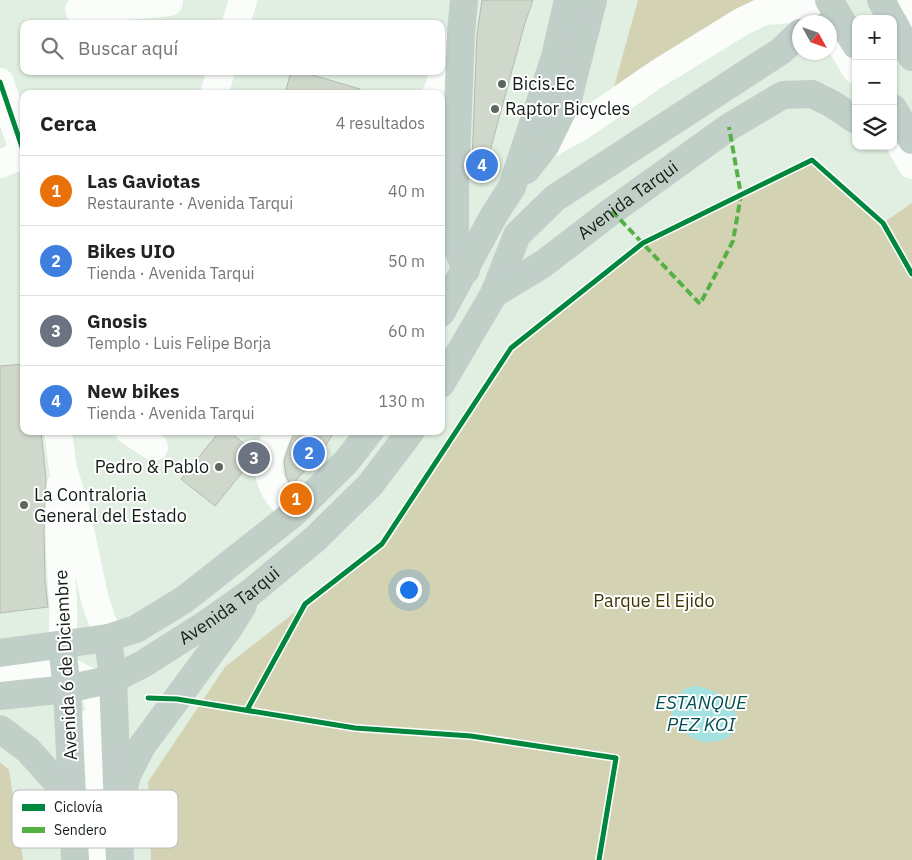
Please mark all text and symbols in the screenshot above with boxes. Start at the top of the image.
north arrow [792,15,837,60]
map controls [852,15,897,150]
button: + [852,15,897,60]
search box [20,20,445,75]
icon: search [38,34,66,62]
text: Buscar aquí [78,36,178,60]
button: − [852,60,897,105]
place label: Bicis.Ec [512,72,575,95]
marker: Bicis.Ec [496,78,508,90]
place label: Raptor Bicycles [505,97,630,120]
marker: Raptor Bicycles [489,103,501,115]
button: layers [852,105,897,150]
text: Cerca [40,109,97,137]
text: 4 resultados [336,113,425,133]
pin: 4 [466,146,498,184]
street label: Avenida Tarqui [573,155,682,244]
text: Las Gaviotas [87,169,200,193]
text: 1 [51,181,61,201]
text: 40 m [388,181,425,201]
text: Restaurante · Avenida Tarqui [87,193,293,213]
text: Bikes UIO [87,239,175,263]
text: 2 [51,251,61,271]
text: 50 m [388,251,425,271]
text: Tienda · Avenida Tarqui [87,263,255,283]
text: Gnosis [87,309,147,333]
text: 3 [51,321,61,341]
text: 60 m [388,321,425,341]
text: Templo · Luis Felipe Borja [87,333,271,353]
text: New bikes [87,379,180,403]
text: 4 [51,391,61,411]
text: 130 m [378,391,425,411]
text: Tienda · Avenida Tarqui [87,403,255,423]
pin: 2 [293,434,325,472]
pin: 3 [238,439,270,477]
place label: Pedro & Pablo [95,455,209,478]
marker: Pedro & Pablo [213,461,225,473]
pin: 1 [280,480,312,518]
place label: La Contraloria General del Estado [34,483,187,527]
marker: La Contraloria General del Estado [18,499,30,511]
street label: Avenida Tarqui [174,561,284,649]
street label: Avenida 6 de Diciembre [49,569,82,761]
your location [396,577,422,603]
park label: Parque El Ejido [593,589,715,612]
water label: ESTANQUE PEZ KOI [655,690,748,736]
legend [12,790,178,848]
text: Ciclovía [54,798,103,816]
text: Sendero [54,821,107,839]

